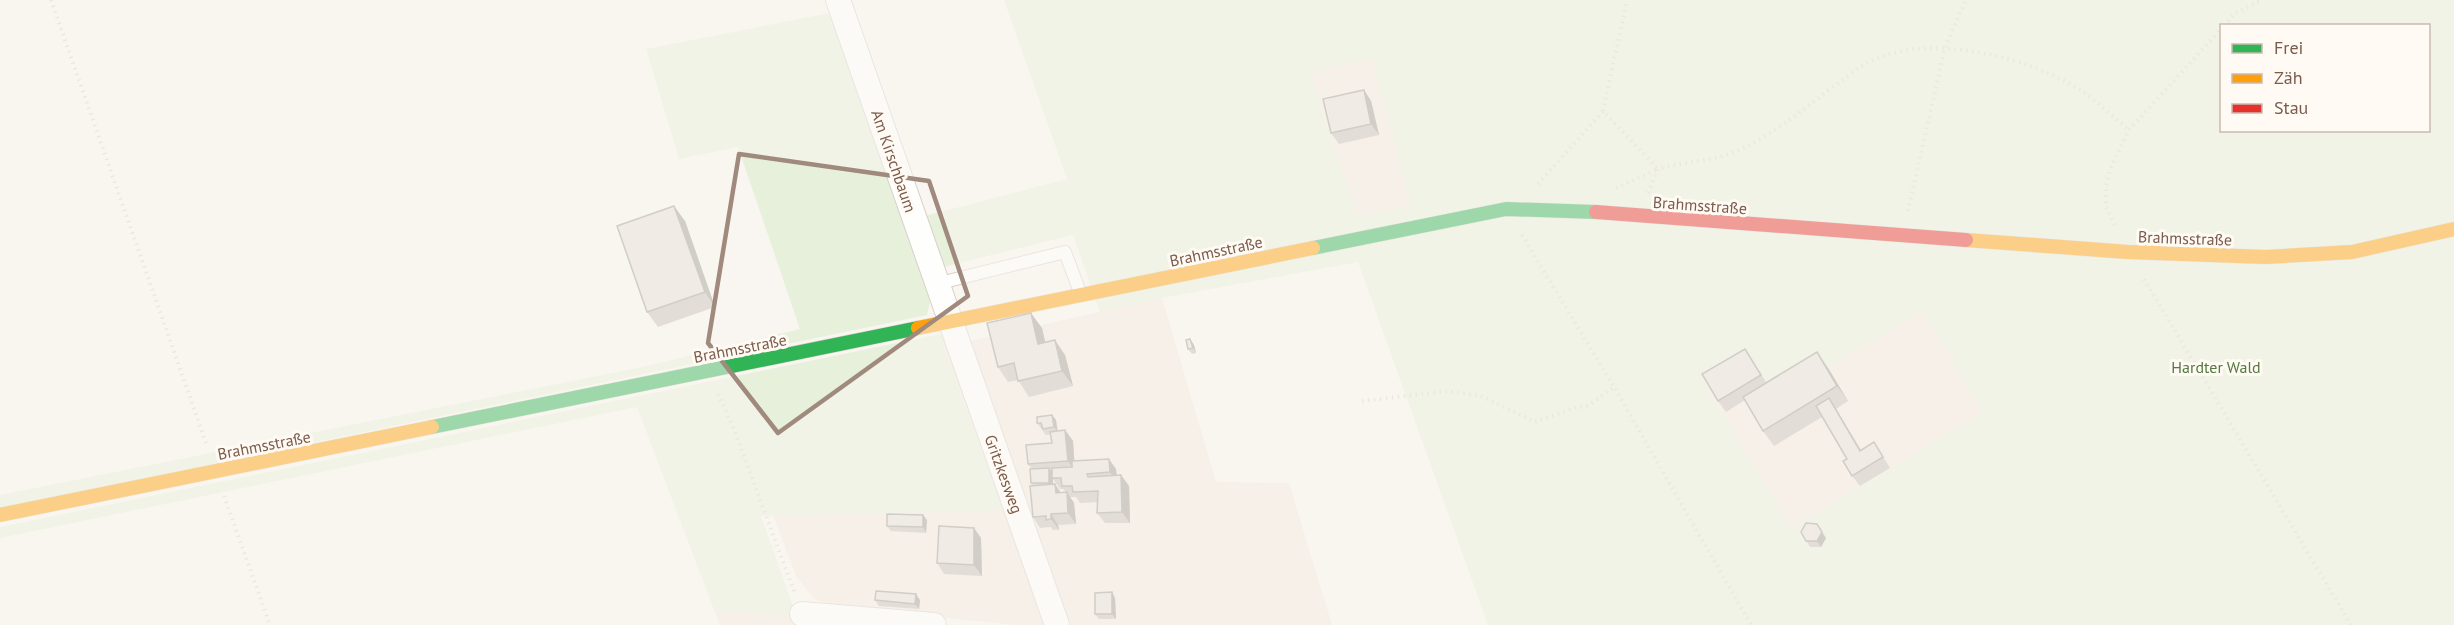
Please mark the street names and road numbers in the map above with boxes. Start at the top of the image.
street label: Am Kirschbaum [867,107,921,215]
street label: Brahmsstraße [1652,192,1748,218]
street label: Brahmsstraße [2138,226,2232,250]
street label: Brahmsstraße [1168,231,1264,271]
street label: Brahmsstraße [692,329,788,367]
street label: Brahmsstraße [216,426,312,464]
street label: Gritzkesweg [980,432,1028,516]

